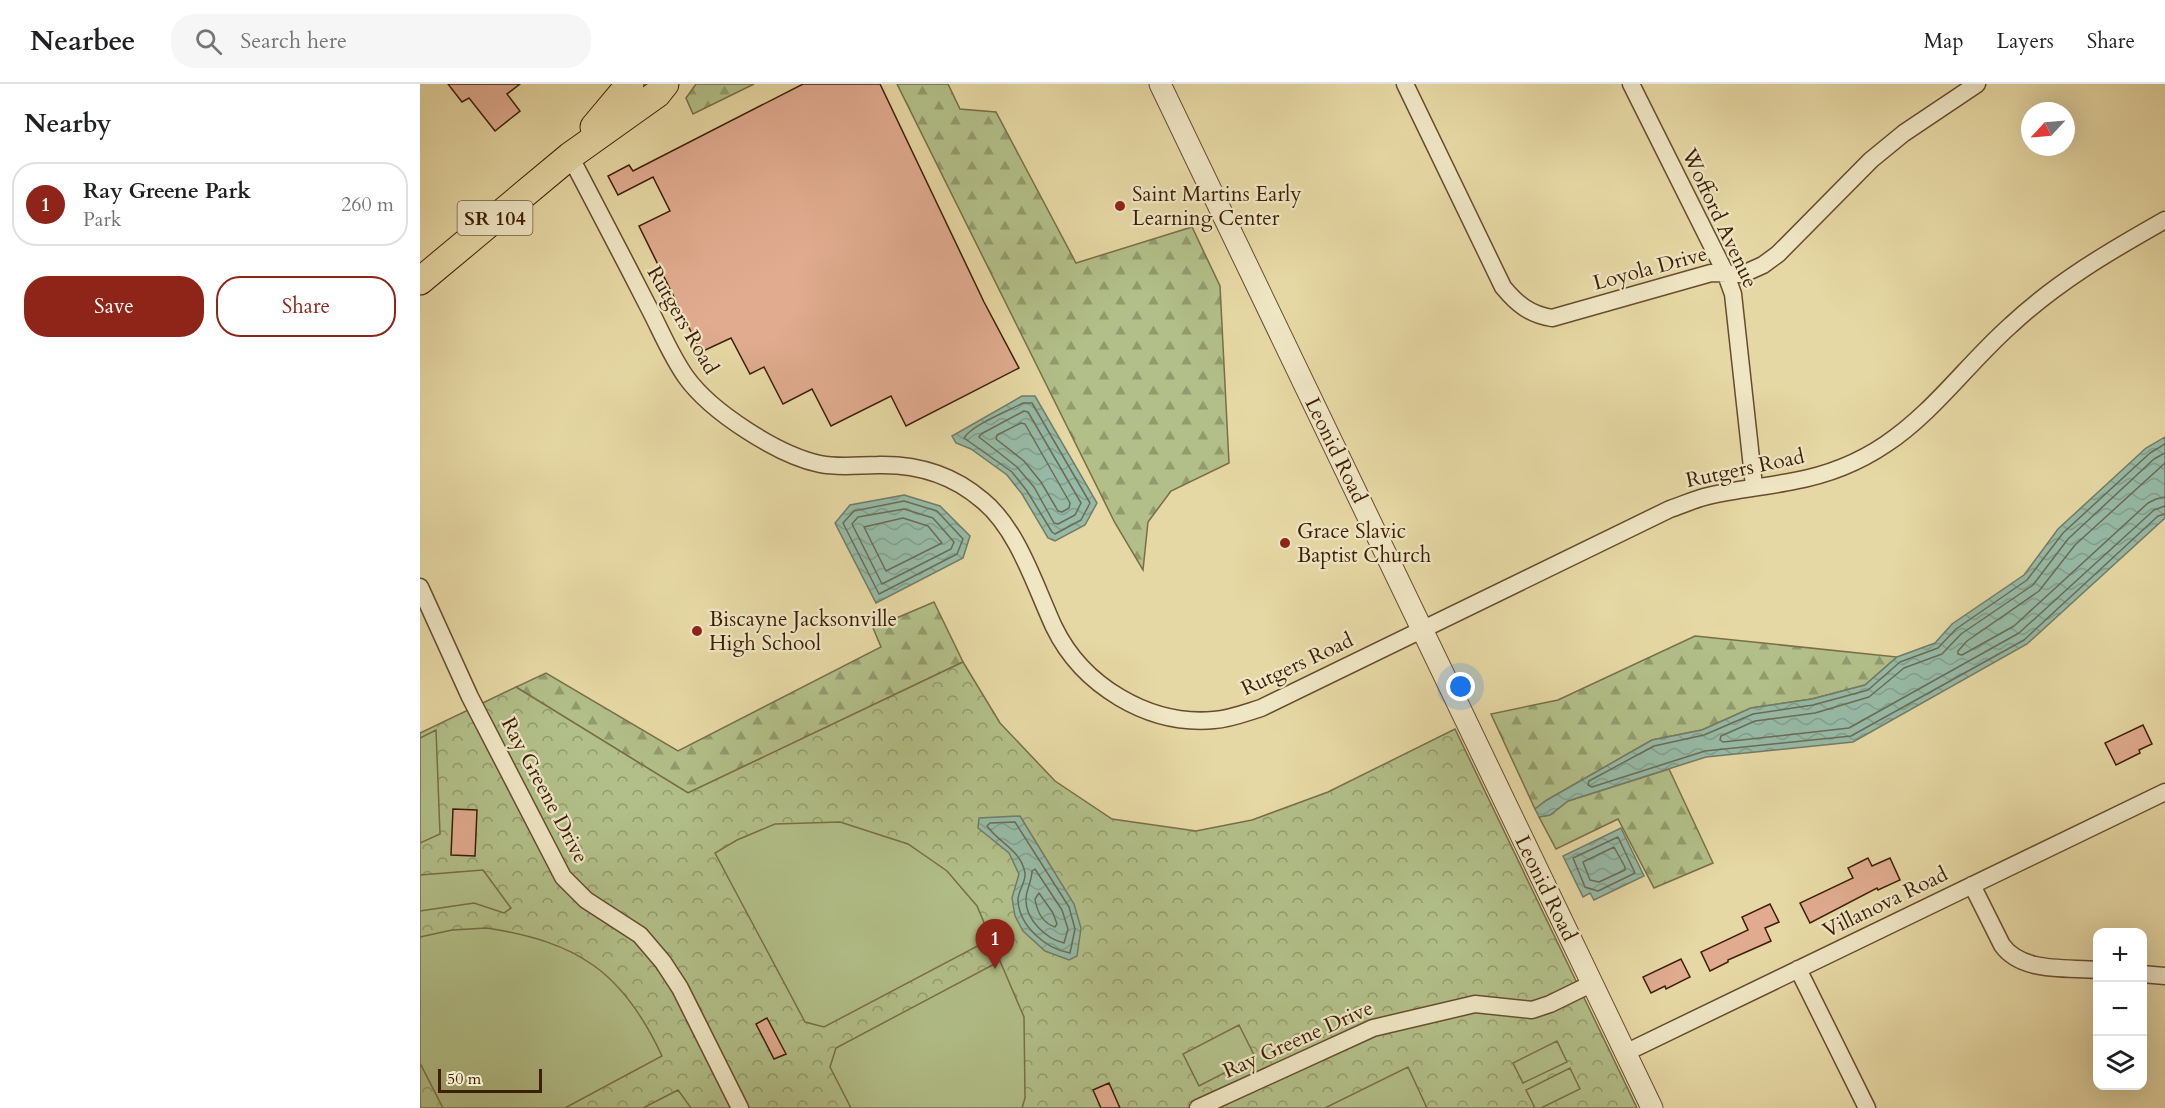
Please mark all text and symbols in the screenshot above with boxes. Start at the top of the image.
search box [171,14,591,68]
text: Nearbee [30,22,135,60]
icon: search [192,25,225,58]
text: Search here [240,26,347,56]
text: Map [1924,27,1964,56]
text: Layers [1997,27,2054,56]
text: Share [2087,27,2135,56]
north arrow [2021,102,2075,156]
text: Nearby [24,106,112,141]
street label: Wofford Avenue [1674,143,1765,293]
text: Ray Greene Park [83,176,251,206]
place label: Saint Martins Early Learning Center [1132,180,1302,233]
text: 1 [40,191,51,218]
text: 260 m [341,191,394,218]
marker: Saint Martins Early Learning Center [1113,199,1127,213]
road number: SR 104 [458,201,532,235]
text: Park [83,206,121,233]
street label: Loyola Drive [1590,239,1711,298]
street label: Rutgers Road [640,261,725,380]
button: Save [24,276,204,337]
button: Share [216,276,396,337]
street label: Leonid Road [1297,392,1374,508]
street label: Rutgers Road [1683,442,1807,495]
place label: Grace Slavic Baptist Church [1297,517,1432,570]
marker: Grace Slavic Baptist Church [1278,536,1292,550]
place label: Biscayne Jacksonville High School [709,605,897,658]
marker: Biscayne Jacksonville High School [690,624,704,638]
street label: Rutgers Road [1236,626,1358,703]
your location [1446,672,1475,701]
street label: Ray Greene Drive [494,712,595,868]
street label: Leonid Road [1507,830,1584,946]
street label: Villanova Road [1818,860,1953,945]
pin: 1 [976,920,1014,969]
map controls [2093,928,2147,1090]
button: + [2093,928,2147,982]
button: − [2093,982,2147,1036]
street label: Ray Greene Drive [1218,993,1378,1086]
button: layers [2093,1036,2147,1090]
scale bar [438,1066,542,1094]
text: 50 m [447,1068,481,1090]

